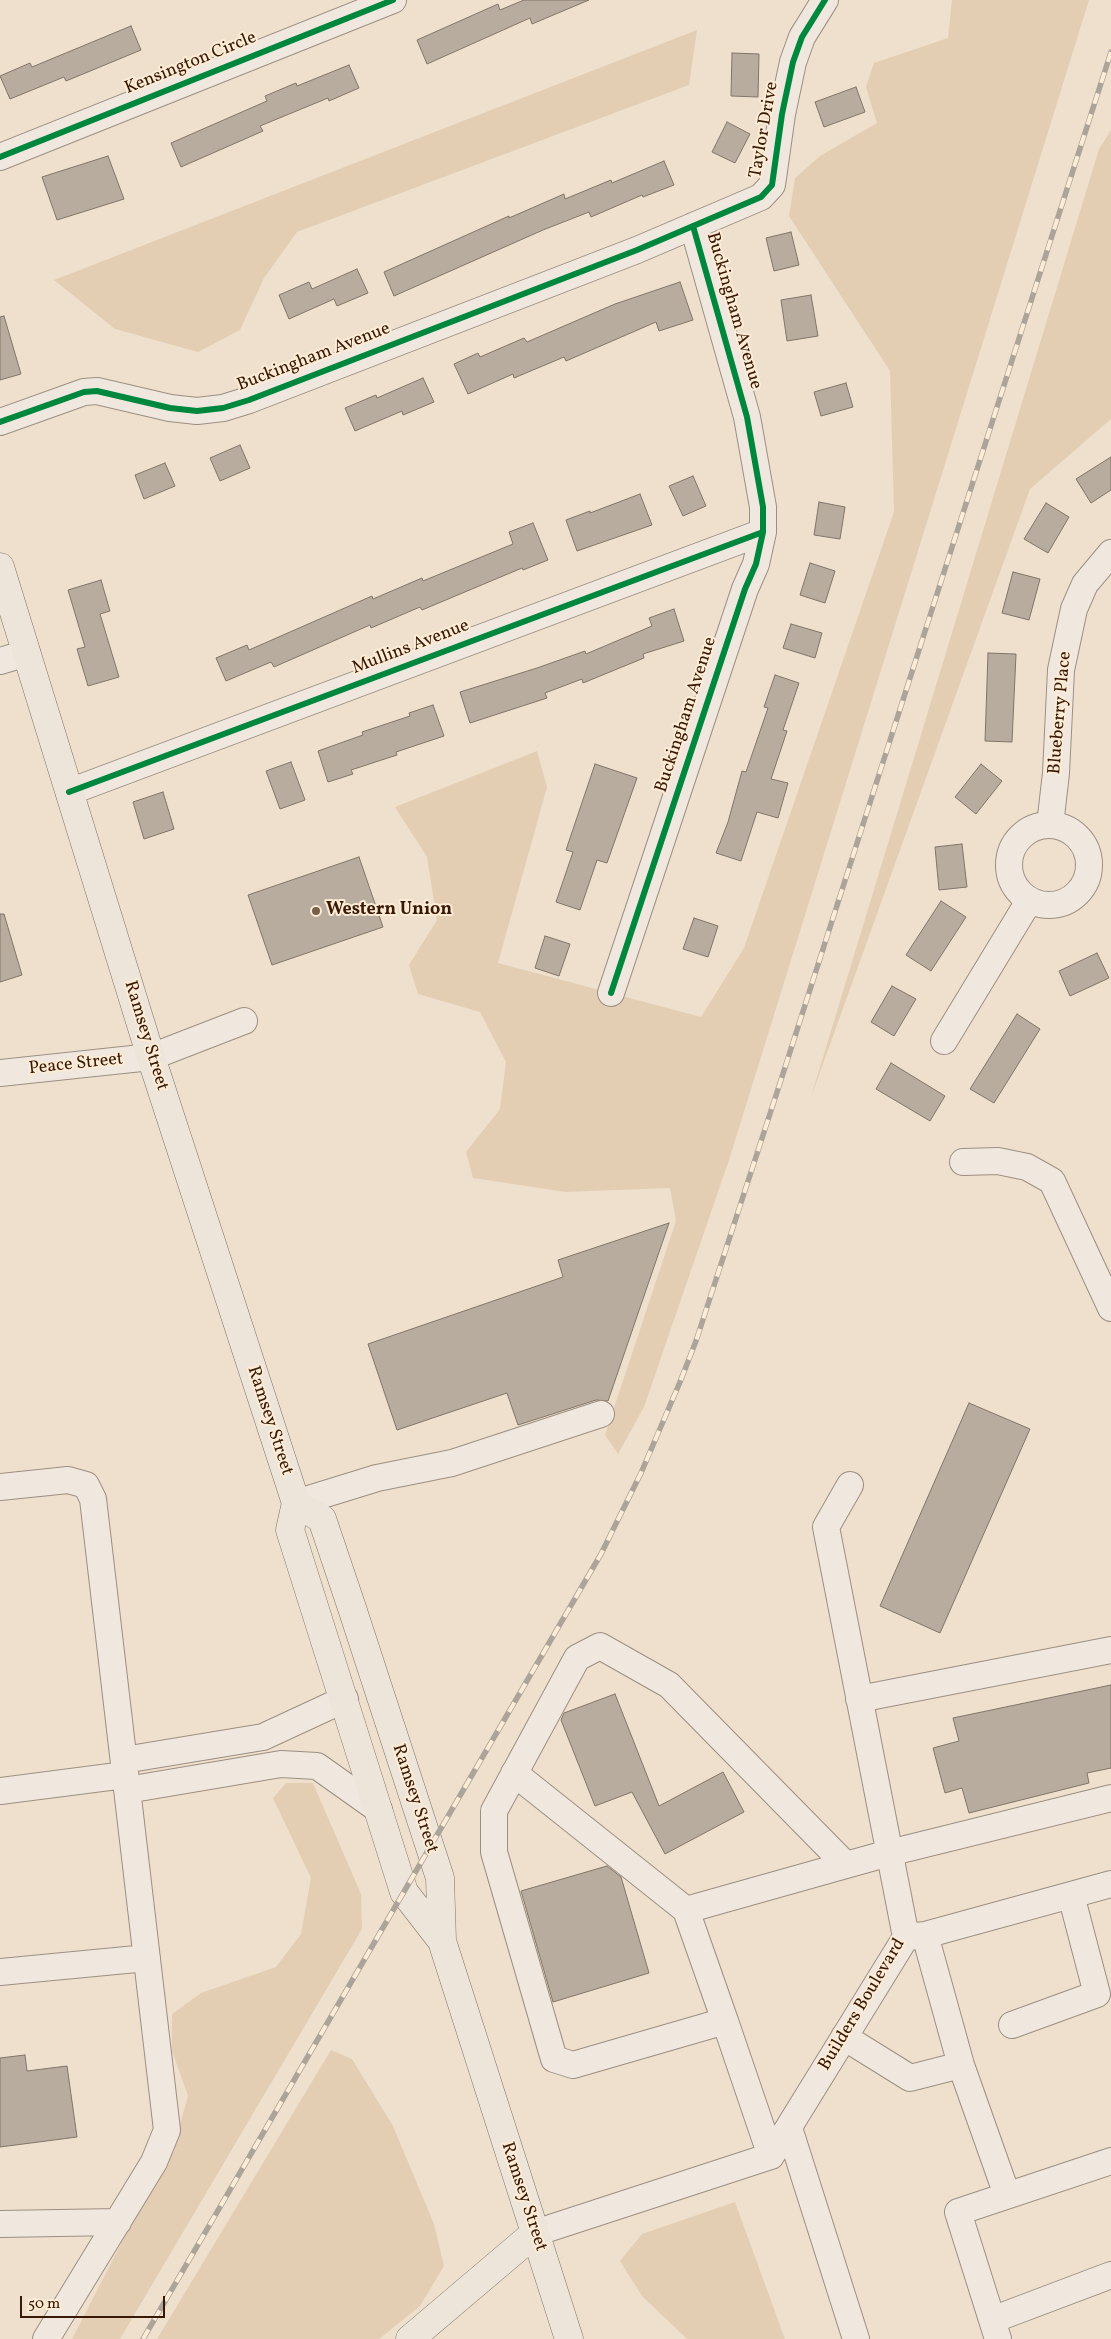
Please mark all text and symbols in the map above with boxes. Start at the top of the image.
street label: Kensington Circle [122,28,260,100]
street label: Taylor Drive [746,80,784,180]
street label: Buckingham Avenue [700,230,766,392]
street label: Buckingham Avenue [234,319,394,397]
street label: Mullins Avenue [349,616,473,680]
street label: Buckingham Avenue [652,635,722,795]
street label: Blueberry Place [1045,651,1077,775]
place label: Western Union [326,900,452,922]
marker: Western Union [310,905,322,917]
street label: Ramsey Street [118,978,172,1094]
street label: Peace Street [28,1049,124,1081]
street label: Ramsey Street [241,1364,297,1478]
street label: Ramsey Street [386,1742,442,1856]
street label: Builders Boulevard [815,1935,911,2075]
street label: Ramsey Street [495,2140,551,2254]
scale bar [22,2286,168,2318]
text: 50 m [28,2294,60,2315]

